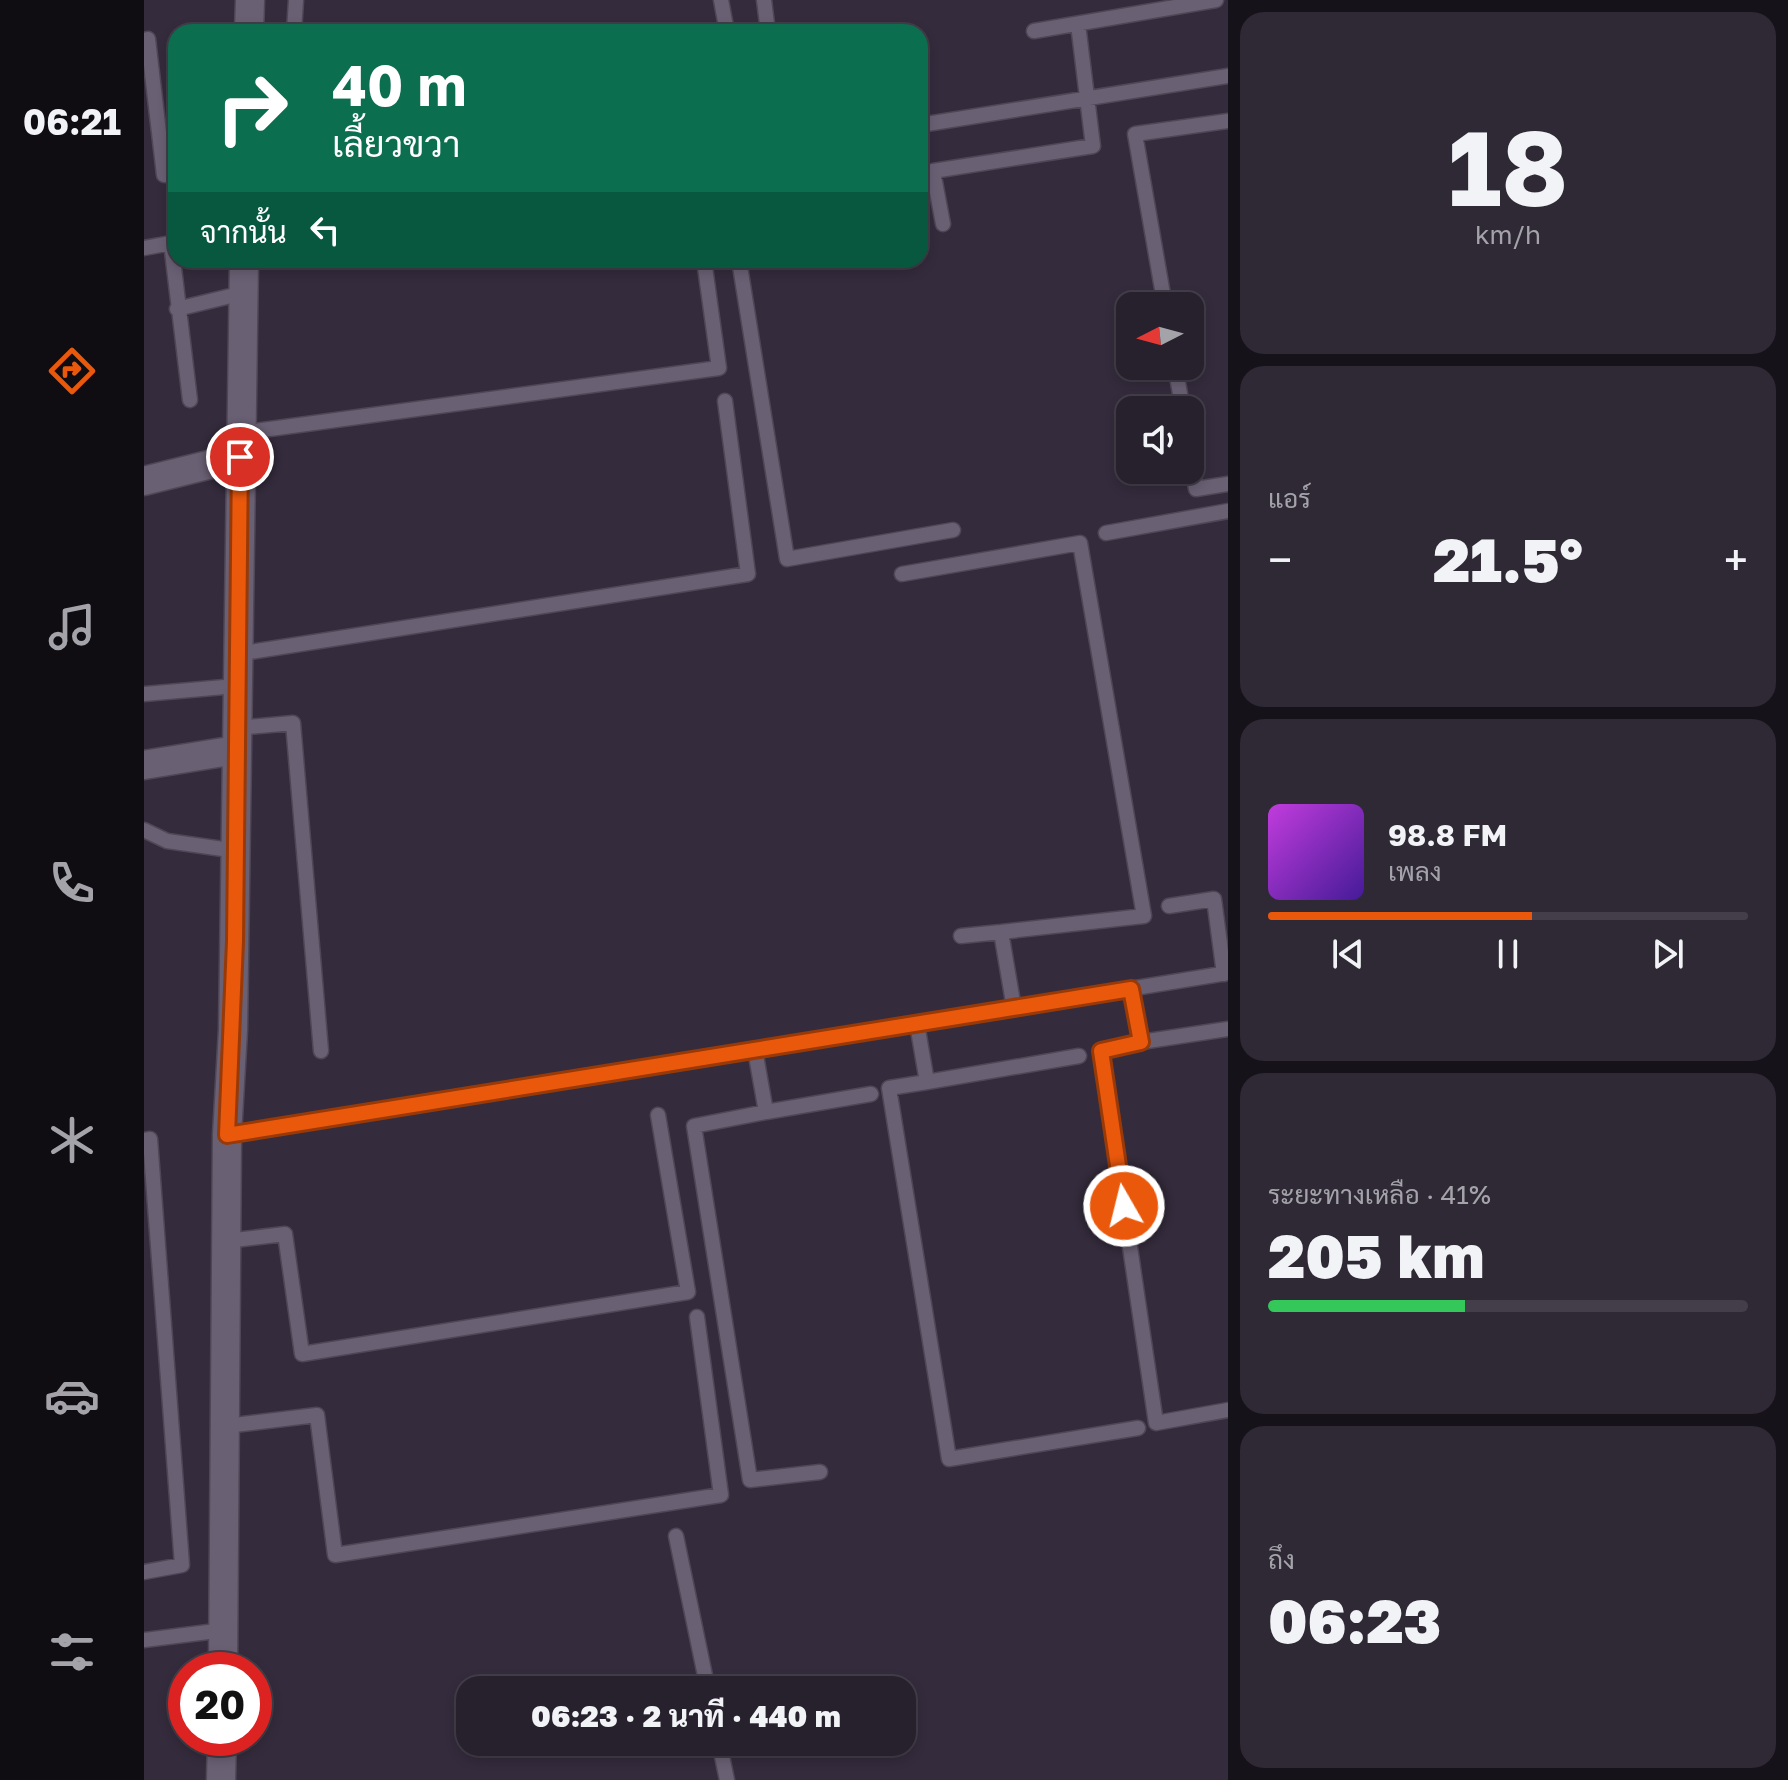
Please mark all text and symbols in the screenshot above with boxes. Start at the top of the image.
text: 40 m [332,51,466,118]
icon: right [200,56,304,160]
text: 06:21 [23,100,121,143]
text: 18 [1448,104,1568,229]
text: เลี้ยวขวา [332,122,460,165]
icon: left [303,208,347,252]
text: จากนั้น [200,214,287,250]
text: km/h [1475,219,1541,250]
north arrow [1116,292,1204,380]
map controls [1116,292,1204,484]
icon: directions [44,343,100,399]
button: sound [1116,396,1204,484]
pin [206,423,274,491]
icon: arrive [218,435,262,479]
text: แอร์ [1268,483,1311,514]
text: 21.5° [1433,523,1583,595]
text: − [1268,533,1292,586]
text: + [1724,533,1748,586]
icon: music [44,599,100,655]
text: 98.8 FM [1388,817,1507,853]
icon: phone [44,855,100,911]
text: เพลง [1388,856,1442,887]
icon: previous [1326,932,1370,976]
icon: pause [1486,932,1530,976]
icon: next [1646,932,1690,976]
icon: climate [44,1112,100,1168]
position arrow [1082,1164,1166,1248]
text: ระยะทางเหลือ · 41% [1268,1179,1491,1210]
text: 205 km [1268,1219,1484,1291]
icon: car [44,1368,100,1424]
text: ถึง [1268,1544,1295,1575]
text: 06:23 [1268,1584,1441,1656]
icon: filters [44,1624,100,1680]
speed limit sign: 20 [168,1652,272,1756]
text: 06:23 · 2 นาที · 440 m [531,1698,841,1734]

